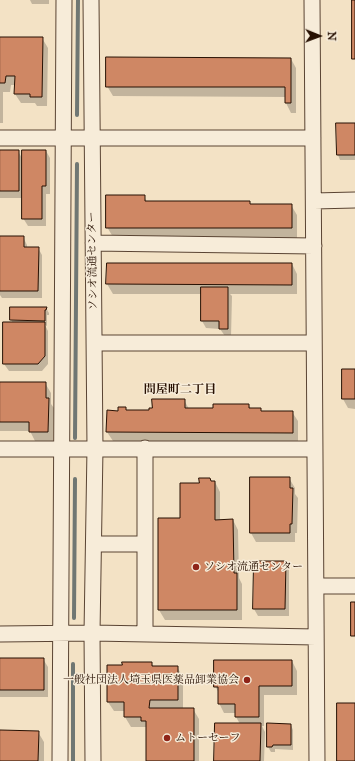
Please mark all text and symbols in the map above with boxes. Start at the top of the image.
north arrow [299,16,339,56]
text: N [325,31,338,41]
street label: ソシオ流通センター [86,211,100,311]
district label: 問屋町二丁目 [144,383,216,397]
place label: ソシオ流通センター [204,560,303,574]
marker: ソシオ流通センター [191,562,201,572]
place label: 一般社団法人埼玉県医薬品卸業協会 [63,673,239,687]
marker: 一般社団法人埼玉県医薬品卸業協会 [242,675,252,685]
place label: ムトーセーフ [175,731,241,745]
marker: ムトーセーフ [162,733,172,743]

